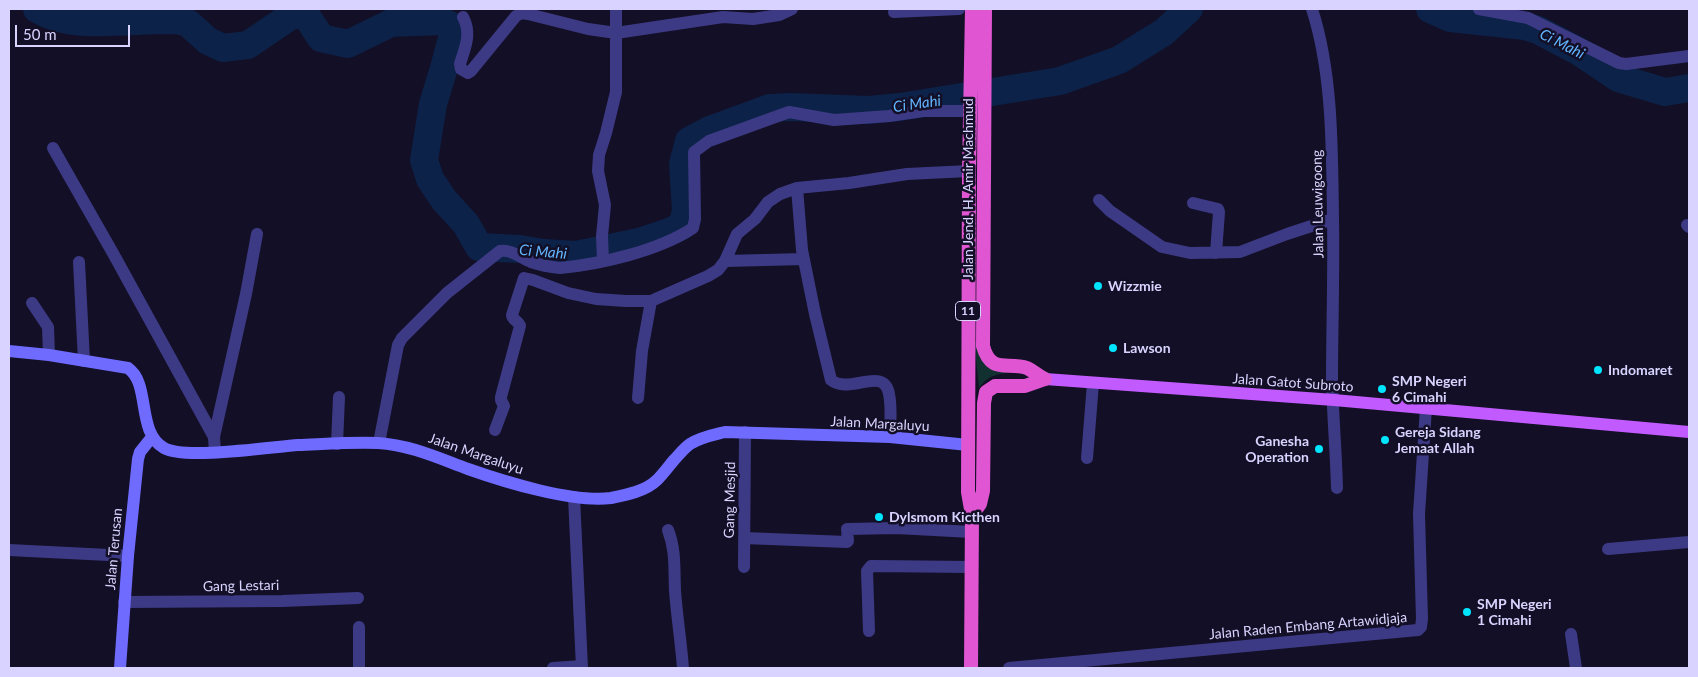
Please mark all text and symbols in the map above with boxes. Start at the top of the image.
scale bar [18,15,132,47]
text: 50 m [23,25,57,43]
water label: Ci Mahi [1536,25,1588,63]
water label: Ci Mahi [892,92,942,116]
street label: Jalan Jend. H. Amir Machmud [960,98,976,280]
street label: Jalan Leuwigoong [1309,150,1327,258]
water label: Ci Mahi [518,241,568,263]
place label: Wizzmie [1108,278,1162,294]
marker: Wizzmie [1092,280,1104,292]
road number: 11 [956,302,980,321]
place label: Lawson [1123,340,1171,356]
marker: Lawson [1107,342,1119,354]
place label: Indomaret [1608,362,1672,378]
marker: Indomaret [1592,364,1604,376]
street label: Jalan Gatot Subroto [1232,370,1354,396]
place label: SMP Negeri 6 Cimahi [1392,373,1467,406]
marker: SMP Negeri 6 Cimahi [1376,383,1388,395]
street label: Jalan Margaluyu [830,413,930,435]
place label: Gereja Sidang Jemaat Allah [1395,424,1481,457]
street label: Jalan Margaluyu [426,430,526,478]
place label: Ganesha Operation [1245,433,1309,466]
marker: Gereja Sidang Jemaat Allah [1379,434,1391,446]
marker: Ganesha Operation [1313,443,1325,455]
street label: Gang Mesjid [721,462,739,538]
street label: Jalan Terusan [102,507,126,591]
place label: Dylsmom Kicthen [889,509,1000,525]
marker: Dylsmom Kicthen [873,511,885,523]
street label: Gang Lestari [203,577,279,595]
place label: SMP Negeri 1 Cimahi [1477,596,1552,628]
marker: SMP Negeri 1 Cimahi [1461,606,1473,618]
street label: Jalan Raden Embang Artawidjaja [1208,609,1408,643]

